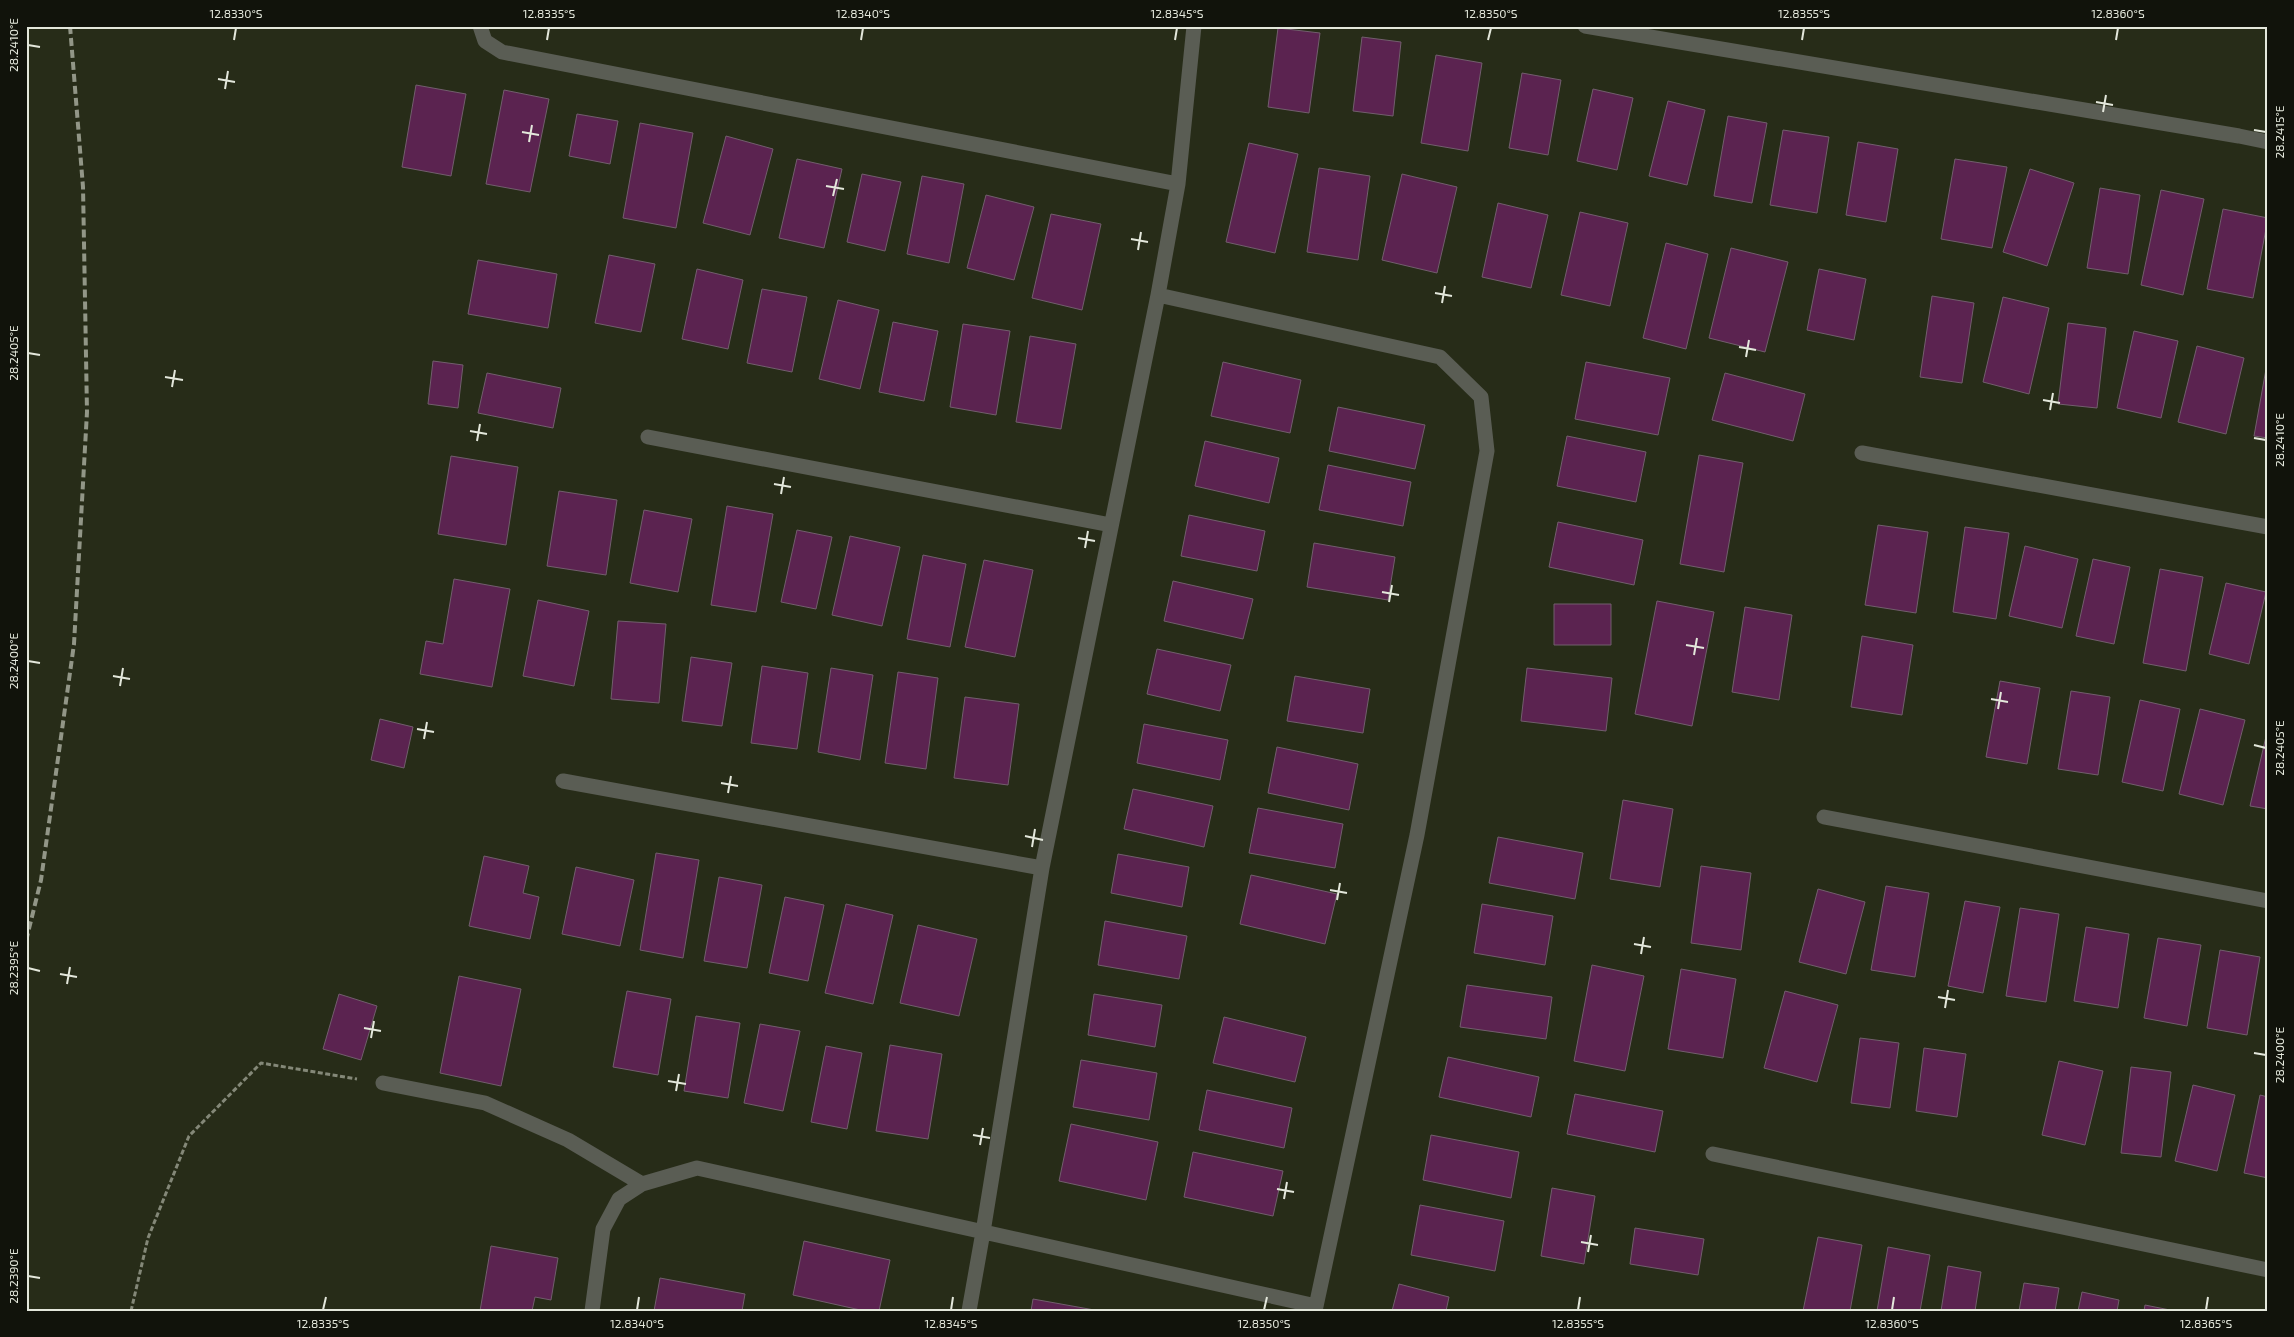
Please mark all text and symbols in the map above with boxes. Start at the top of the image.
text: 12.8330°S [209,6,263,20]
text: 12.8335°S [523,6,575,20]
text: 12.8340°S [836,6,890,20]
text: 12.8345°S [1150,6,1204,20]
text: 12.8350°S [1465,6,1518,20]
text: 12.8355°S [1778,6,1830,20]
text: 12.8360°S [2091,6,2145,20]
text: 28.2410°E [6,18,20,72]
text: 28.2415°E [2272,105,2286,159]
text: 28.2405°E [6,325,20,381]
text: 28.2410°E [2272,413,2286,467]
text: 28.2400°E [6,632,20,689]
text: 28.2405°E [2272,720,2286,776]
text: 28.2395°E [6,940,20,995]
text: 28.2400°E [2272,1026,2286,1083]
text: 28.2390°E [6,1248,20,1304]
text: 12.8335°S [297,1316,349,1330]
text: 12.8340°S [610,1316,664,1330]
text: 12.8345°S [924,1316,978,1330]
text: 12.8350°S [1238,1316,1291,1330]
text: 12.8355°S [1552,1316,1604,1330]
text: 12.8360°S [1865,1316,1919,1330]
text: 12.8365°S [2180,1316,2233,1330]

